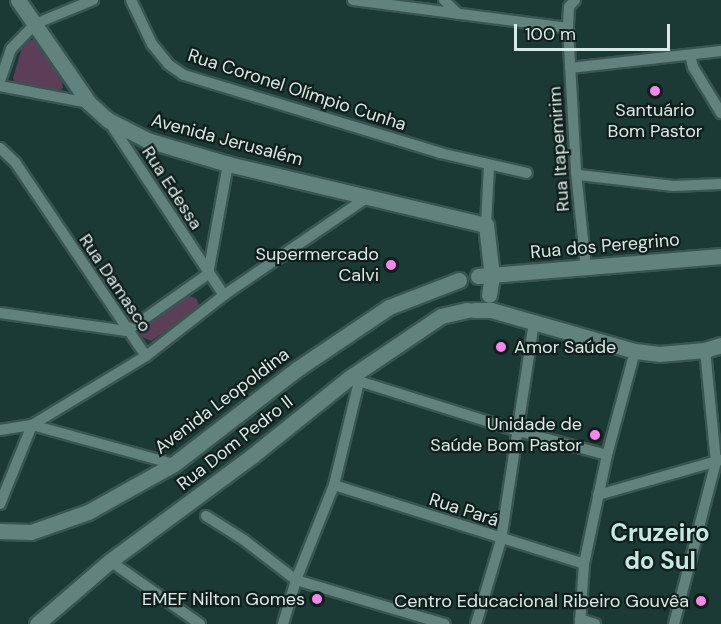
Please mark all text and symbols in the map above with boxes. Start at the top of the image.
scale bar [517,12,673,50]
text: 100 m [525,22,576,46]
street label: Rua Coronel Olímpio Cunha [185,44,409,136]
marker: Santuário Bom Pastor [648,84,662,98]
street label: Rua Itapemirim [544,86,574,212]
place label: Santuário Bom Pastor [608,100,702,142]
street label: Avenida Jerusalém [149,109,305,171]
street label: Rua Edessa [137,142,207,234]
street label: Rua dos Peregrino [529,229,681,263]
street label: Rua Damasco [74,230,156,336]
place label: Supermercado Calvi [255,244,379,286]
marker: Supermercado Calvi [384,258,398,272]
place label: Amor Saúde [514,336,616,358]
marker: Amor Saúde [492,338,510,356]
street label: Avenida Leopoldina [151,343,293,459]
street label: Rua Dom Pedro II [173,391,297,495]
place label: Unidade de Saúde Bom Pastor [430,414,582,456]
marker: Unidade de Saúde Bom Pastor [586,426,604,444]
street label: Rua Pará [426,489,502,531]
district label: Cruzeiro do Sul [610,519,710,575]
place label: EMEF Nilton Gomes [142,588,305,610]
place label: Centro Educacional Ribeiro Gouvêa [394,590,689,612]
marker: EMEF Nilton Gomes [310,592,324,606]
marker: Centro Educacional Ribeiro Gouvêa [694,594,708,608]

